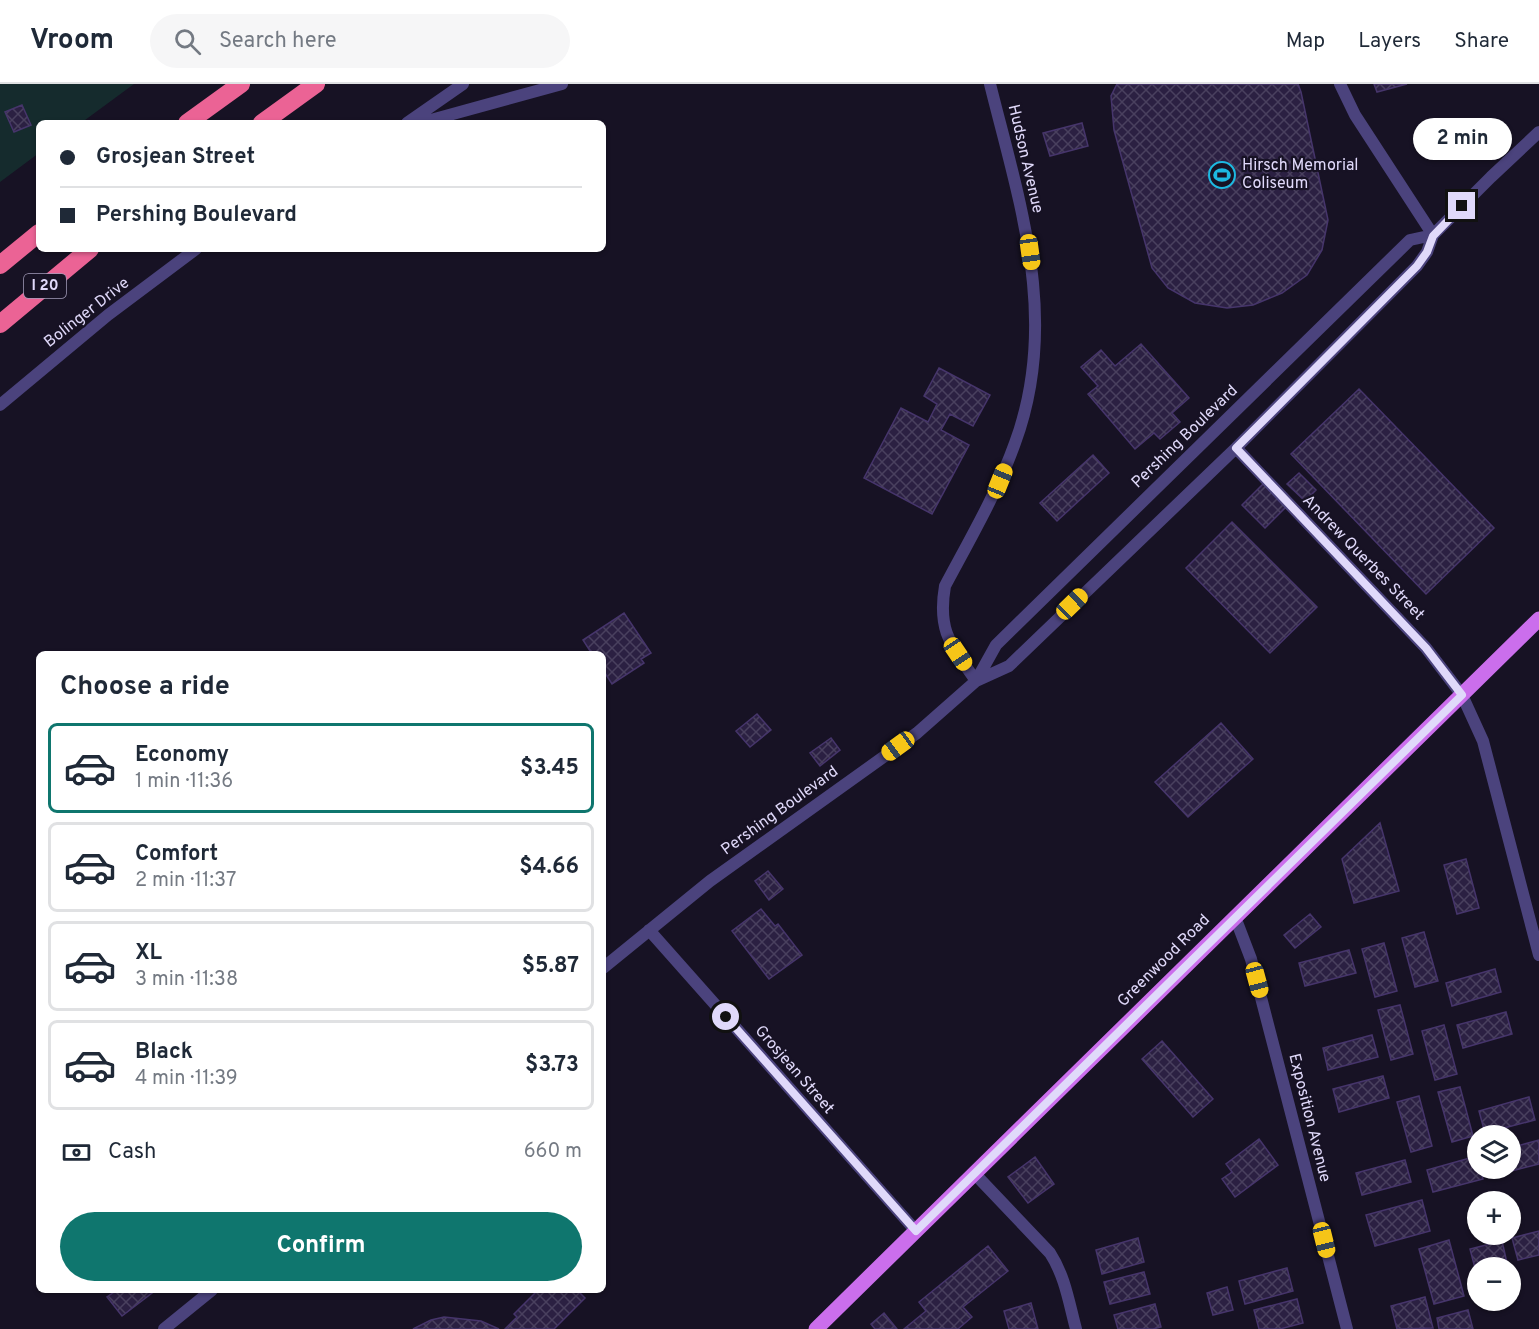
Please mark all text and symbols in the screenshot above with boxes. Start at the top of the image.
search box [150,14,570,68]
text: Vroom [30,23,114,59]
icon: search [171,25,204,58]
text: Search here [219,28,337,55]
text: Map [1286,28,1325,55]
text: Layers [1358,28,1421,55]
text: Share [1454,28,1509,55]
street label: Hudson Avenue [1003,103,1047,215]
callout: 2 min [1412,119,1512,161]
text: 2 min [1436,126,1489,152]
text: Grosjean Street [96,144,255,171]
place label: Hirsch Memorial Coliseum [1242,156,1359,194]
sports icon: Hirsch Memorial Coliseum [1207,160,1237,190]
route end [1448,192,1475,219]
text: Pershing Boulevard [96,202,297,229]
car [1019,233,1041,271]
road number: I 20 [24,274,66,298]
street label: Bolinger Drive [40,274,134,352]
street label: Pershing Boulevard [1128,381,1242,493]
car [985,461,1015,501]
street label: Andrew Querbes Street [1298,491,1428,625]
car [1053,585,1091,623]
car [940,634,976,674]
text: Choose a ride [60,670,230,704]
car [878,728,918,764]
icon: car [63,741,117,795]
text: Economy [135,742,229,769]
text: $3.45 [520,755,579,782]
street label: Pershing Boulevard [718,762,842,860]
text: 1 min · 11:36 [135,769,233,795]
icon: car [63,840,117,894]
text: Comfort [135,841,218,868]
text: $4.66 [519,854,579,881]
text: 2 min · 11:37 [135,868,236,894]
street label: Greenwood Road [1114,911,1214,1011]
icon: car [63,939,117,993]
text: XL [135,940,162,967]
text: $5.87 [522,953,579,980]
car [1244,960,1270,1000]
text: 3 min · 11:38 [135,967,238,993]
route start [712,1003,739,1030]
street label: Grosjean Street [750,1021,838,1119]
icon: car [63,1038,117,1092]
text: Black [135,1039,193,1066]
text: $3.73 [525,1052,579,1079]
street label: Exposition Avenue [1283,1052,1335,1184]
text: 4 min · 11:39 [135,1066,238,1092]
map controls [1467,1125,1521,1311]
button: layers [1467,1125,1521,1179]
icon: cash [60,1136,93,1169]
text: Cash [108,1139,157,1166]
text: 660 m [524,1139,582,1165]
button: + [1467,1191,1521,1245]
button: Confirm [60,1212,582,1281]
car [1311,1220,1337,1260]
button: − [1467,1257,1521,1311]

